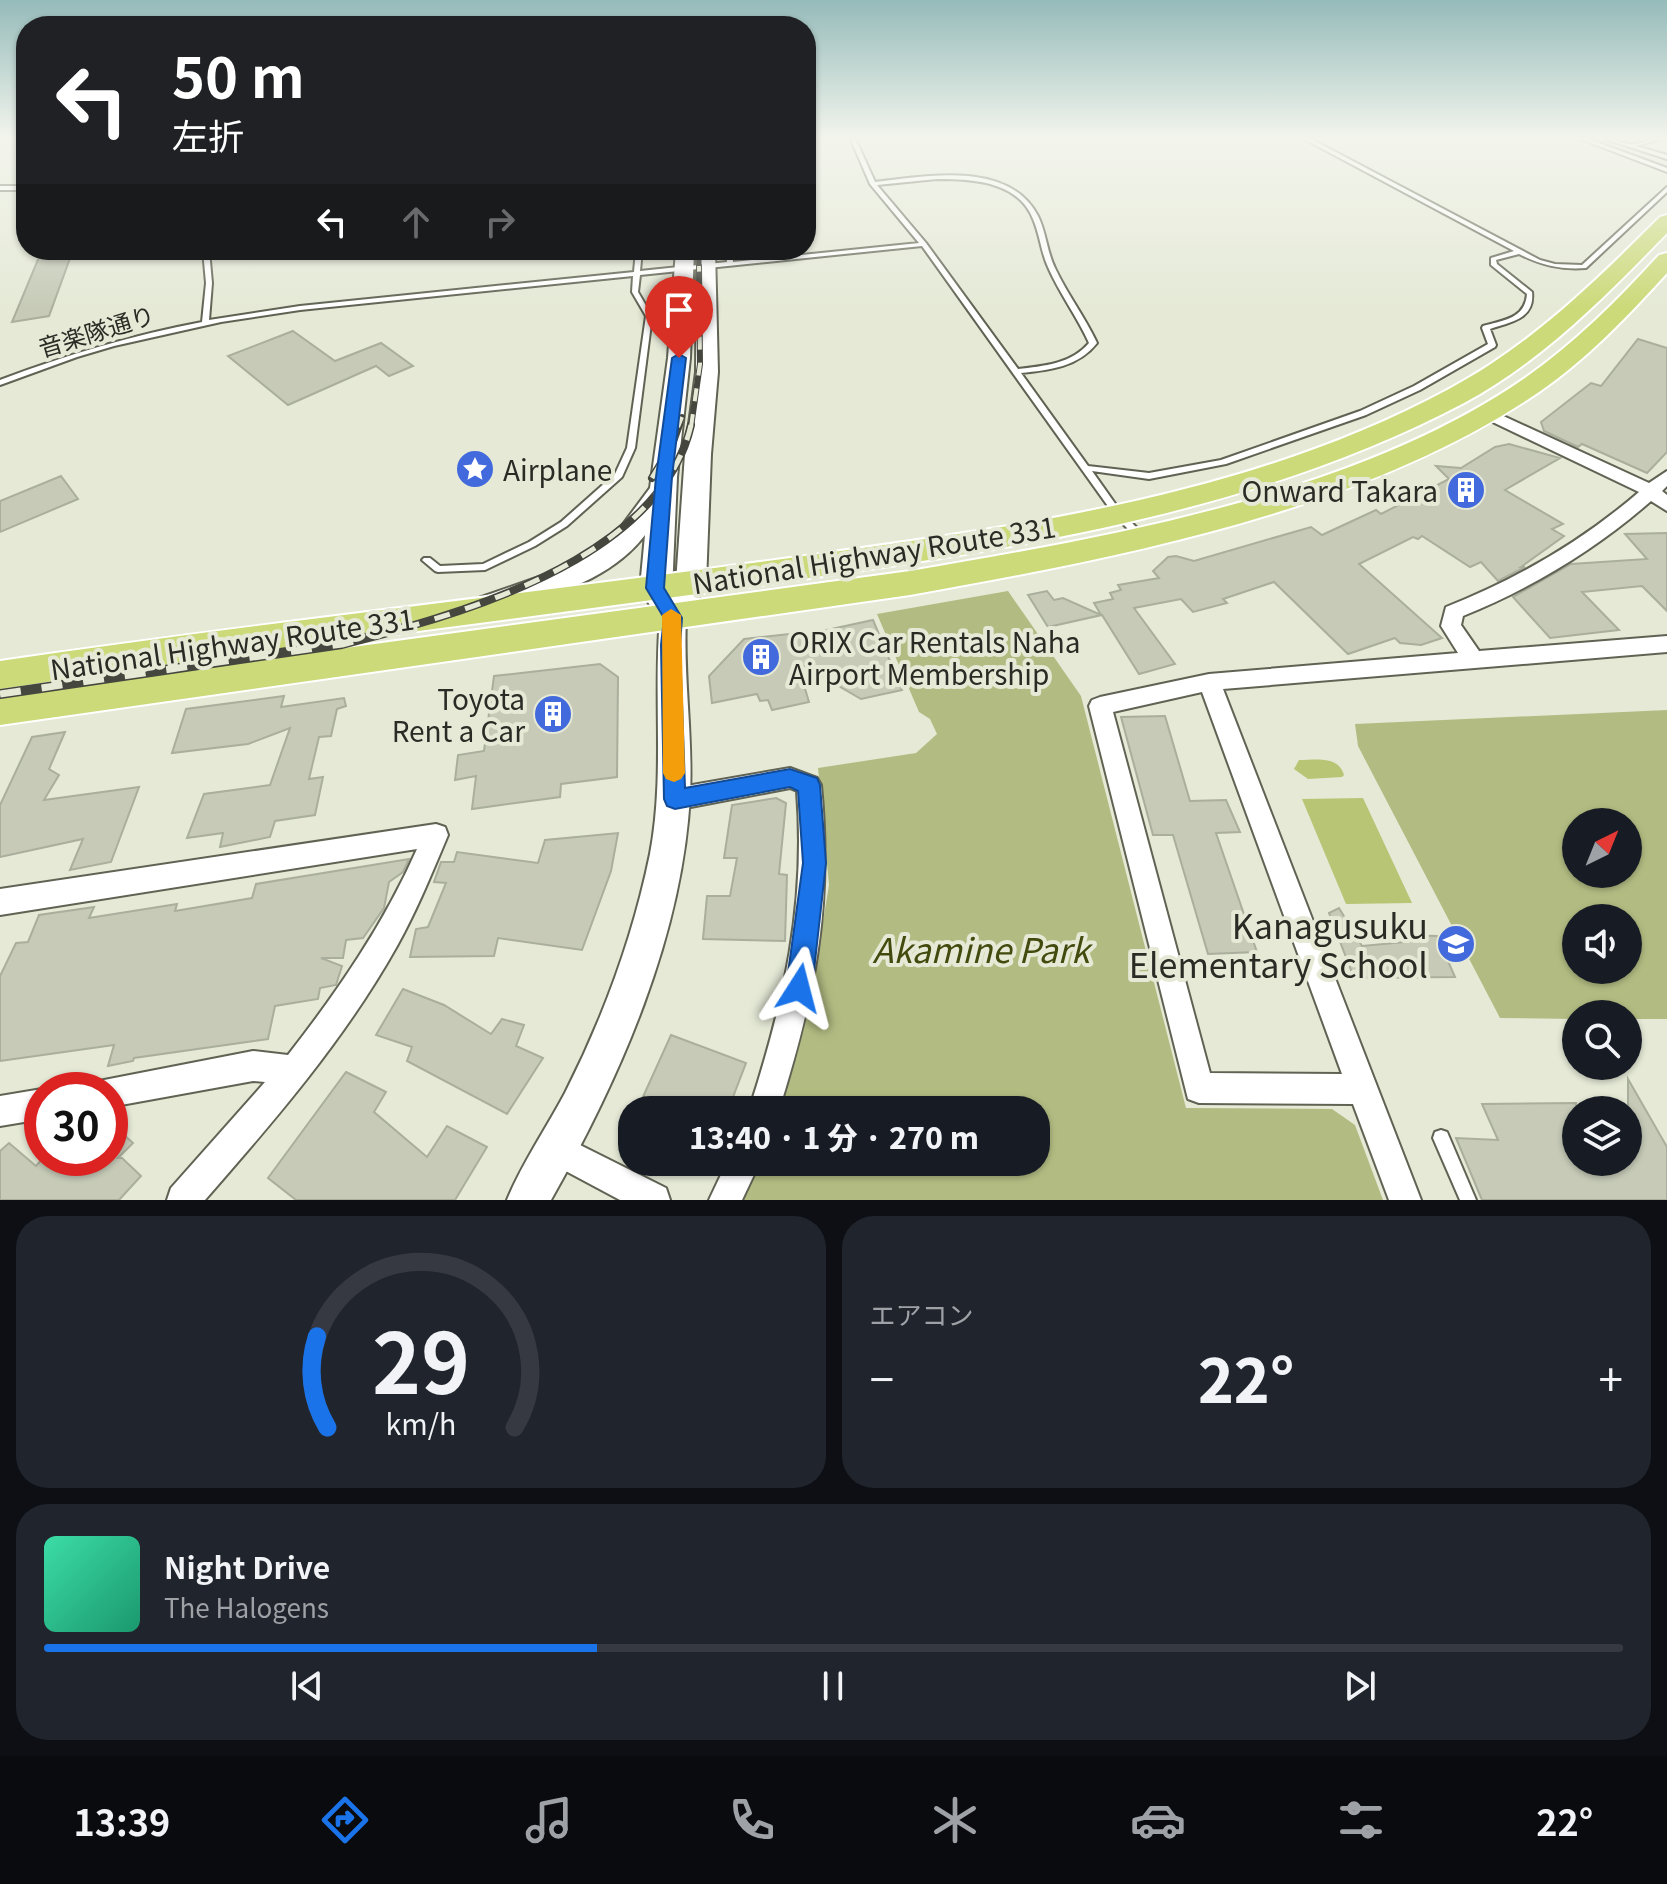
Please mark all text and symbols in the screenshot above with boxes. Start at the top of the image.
text: 50 m [172,33,305,114]
icon: left [40,48,144,152]
text: 左折 [172,108,244,160]
icon: left [310,200,354,244]
icon: ahead [394,200,438,244]
icon: right [478,200,522,244]
pin [645,276,713,358]
icon: arrive [657,288,701,332]
street label: 音楽隊通り [34,296,158,364]
place icon: Airplane [454,448,496,490]
place label: Airplane [503,449,612,489]
building icon: Onward Takara [1445,469,1487,511]
place label: Onward Takara [1241,470,1438,510]
street label: National Highway Route 331 [690,506,1058,602]
street label: National Highway Route 331 [47,598,417,688]
place label: ORIX Car Rentals Naha Airport Membership [789,621,1081,693]
building icon: ORIX Car Rentals Naha Airport Membership [740,636,782,678]
place label: Toyota Rent a Car [392,678,525,750]
building icon: Toyota Rent a Car [532,693,574,735]
north arrow [1562,808,1642,888]
map controls [1562,808,1642,1176]
place label: Kanagusuku Elementary School [1129,900,1428,988]
button: sound [1562,904,1642,984]
school or university icon: Kanagusuku Elementary School [1435,923,1477,965]
park label: Akamine Park [872,924,1094,973]
position arrow [757,946,841,1030]
button: search [1562,1000,1642,1080]
speed limit sign: 30 [24,1072,128,1176]
button: layers [1562,1096,1642,1176]
text: 13:40 · 1 分 · 270 m [689,1114,979,1158]
text: エアコン [870,1295,974,1332]
text: 29 [372,1297,470,1418]
text: 22° [1198,1333,1295,1420]
text: − [870,1345,894,1409]
text: + [1599,1345,1623,1409]
text: km/h [385,1402,456,1443]
text: Night Drive [164,1544,330,1588]
text: The Halogens [164,1588,329,1625]
icon: previous [285,1664,329,1708]
icon: pause [811,1664,855,1708]
icon: next [1338,1664,1382,1708]
icon: directions [317,1792,373,1848]
icon: music [521,1792,577,1848]
icon: phone [724,1792,780,1848]
icon: climate [927,1792,983,1848]
icon: car [1130,1792,1186,1848]
icon: filters [1333,1792,1389,1848]
text: 13:39 [74,1794,170,1846]
text: 22° [1536,1794,1593,1846]

